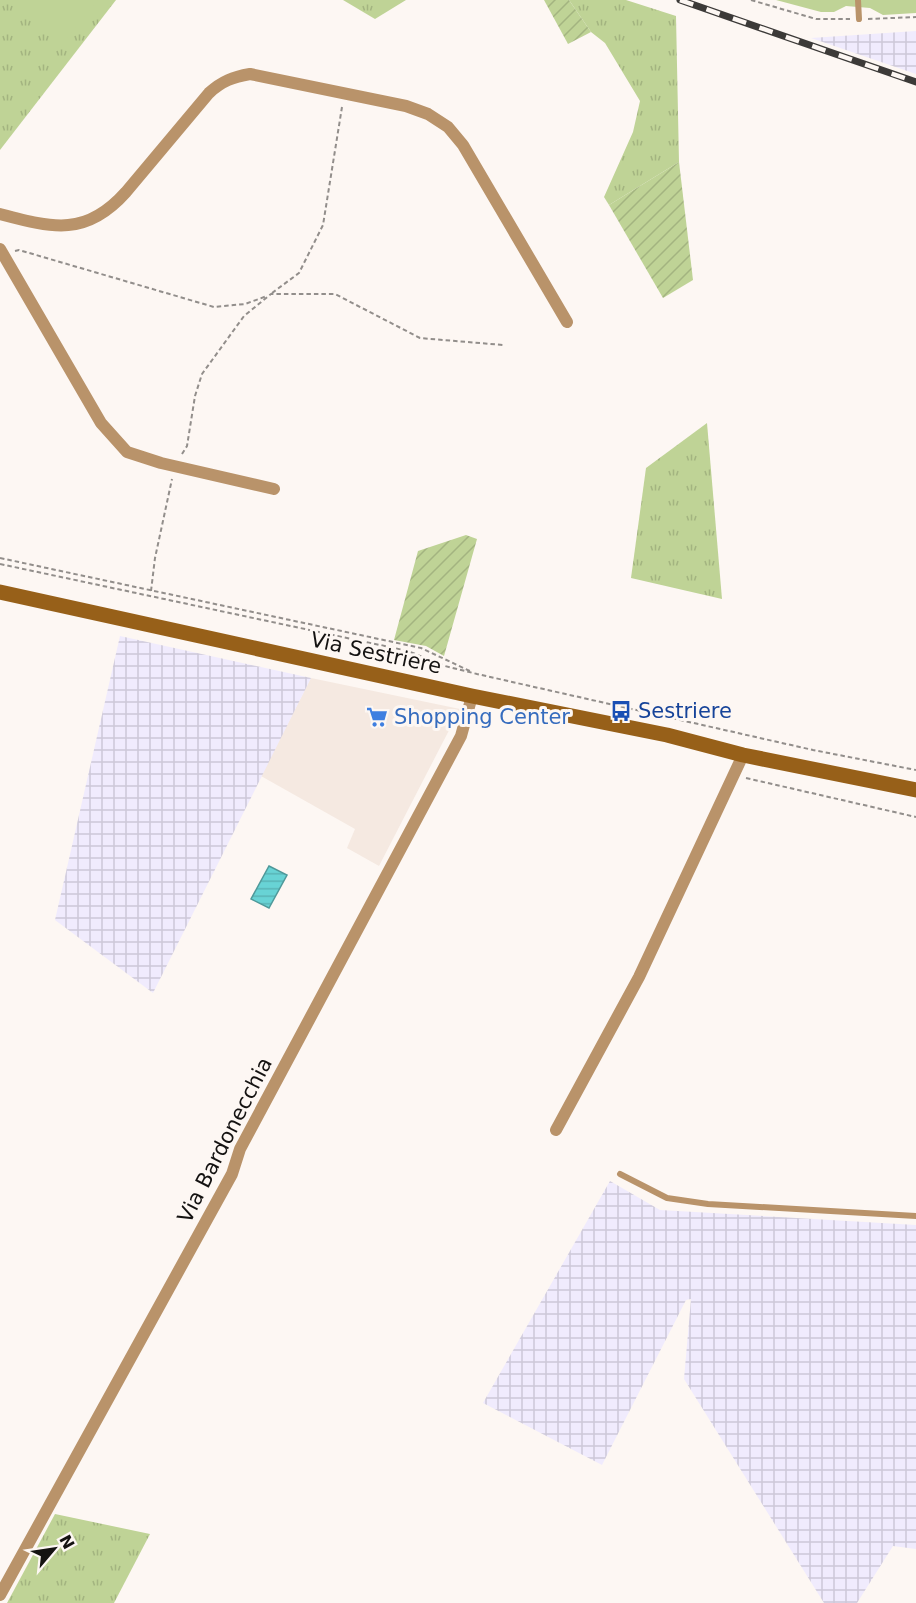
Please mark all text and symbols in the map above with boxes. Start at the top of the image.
street label: Via Sestriere [308,627,444,679]
bus stop icon: Sestriere [609,699,633,723]
place label: Sestriere [638,699,732,723]
supermarket icon: Shopping Center [365,705,389,729]
place label: Shopping Center [394,705,570,729]
street label: Via Bardonecchia [173,1053,277,1227]
north arrow [24,1519,84,1579]
text: N [55,1532,78,1552]

